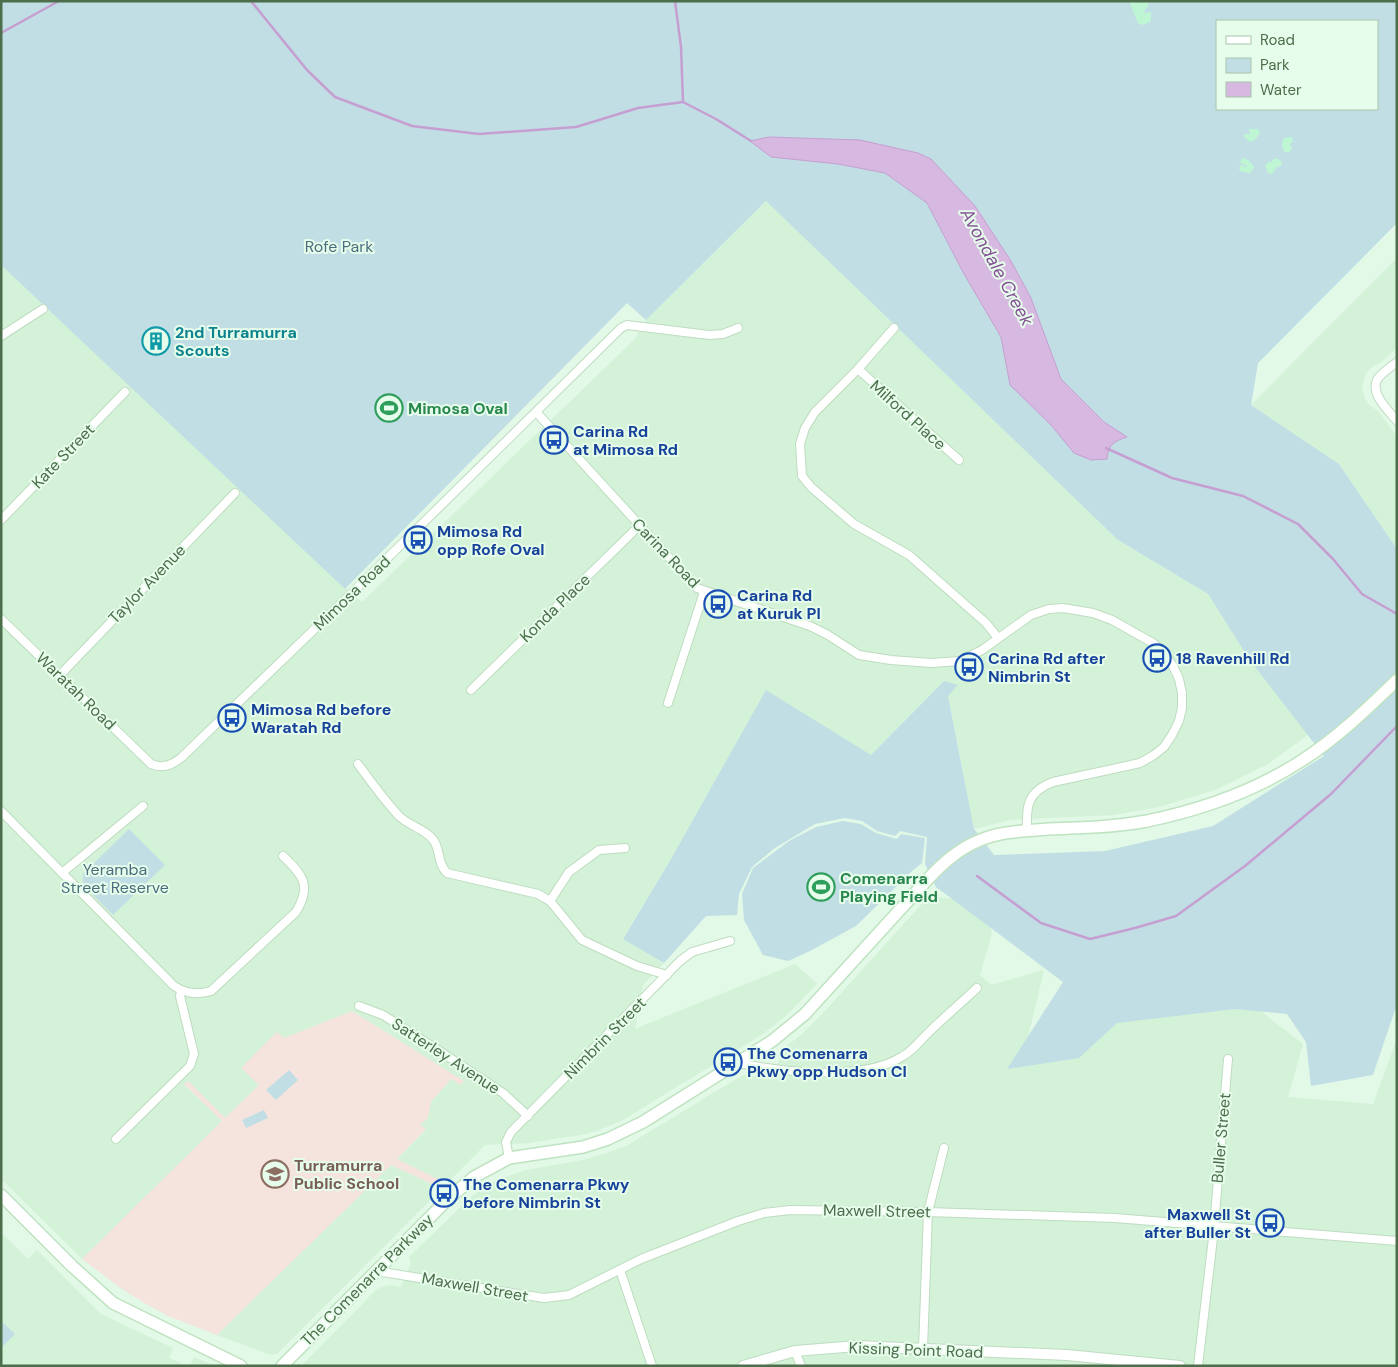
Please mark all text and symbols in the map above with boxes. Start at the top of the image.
legend [1216,20,1378,110]
text: Road [1260,30,1295,50]
text: Park [1260,55,1290,75]
text: Water [1260,80,1302,100]
water label: Avondale Creek [954,203,1040,331]
park label: Rofe Park [305,236,373,257]
place label: 2nd Turramurra Scouts [175,322,297,361]
building icon: 2nd Turramurra Scouts [141,326,171,356]
street label: Milford Place [866,375,950,455]
sports icon: Mimosa Oval [374,393,404,423]
place label: Mimosa Oval [408,398,508,419]
street label: Kate Street [27,419,99,493]
place label: Carina Rd at Mimosa Rd [573,421,678,460]
bus stop icon: Carina Rd at Mimosa Rd [539,425,569,455]
street label: Carina Road [627,514,705,592]
place label: Mimosa Rd opp Rofe Oval [437,521,545,560]
bus stop icon: Mimosa Rd opp Rofe Oval [403,525,433,555]
street label: Taylor Avenue [104,540,190,628]
street label: Mimosa Road [309,551,395,635]
street label: Konda Place [515,569,595,647]
place label: Carina Rd at Kuruk Pl [737,585,821,624]
bus stop icon: Carina Rd at Kuruk Pl [703,589,733,619]
bus stop icon: 18 Ravenhill Rd [1142,643,1172,673]
street label: Waratah Road [31,647,121,735]
place label: Carina Rd after Nimbrin St [988,648,1106,687]
place label: 18 Ravenhill Rd [1176,648,1289,669]
bus stop icon: Carina Rd after Nimbrin St [954,652,984,682]
place label: Mimosa Rd before Waratah Rd [251,699,391,738]
bus stop icon: Mimosa Rd before Waratah Rd [217,703,247,733]
park label: Yeramba Street Reserve [61,859,169,898]
place label: Comenarra Playing Field [840,868,938,907]
sports icon: Comenarra Playing Field [806,872,836,902]
street label: Nimbrin Street [559,992,651,1084]
street label: Satterley Avenue [388,1013,504,1099]
place label: The Comenarra Pkwy opp Hudson Cl [747,1043,907,1082]
bus stop icon: The Comenarra Pkwy opp Hudson Cl [713,1047,743,1077]
street label: Buller Street [1207,1092,1235,1184]
place label: Turramurra Public School [294,1155,399,1194]
school or university icon: Turramurra Public School [260,1159,290,1189]
place label: The Comenarra Pkwy before Nimbrin St [463,1174,630,1213]
bus stop icon: The Comenarra Pkwy before Nimbrin St [429,1178,459,1208]
street label: Maxwell Street [823,1200,931,1222]
place label: Maxwell St after Buller St [1144,1204,1251,1243]
bus stop icon: Maxwell St after Buller St [1255,1208,1285,1238]
street label: The Comenarra Parkway [296,1209,438,1351]
street label: Maxwell Street [420,1267,530,1307]
street label: Kissing Point Road [848,1337,984,1363]

